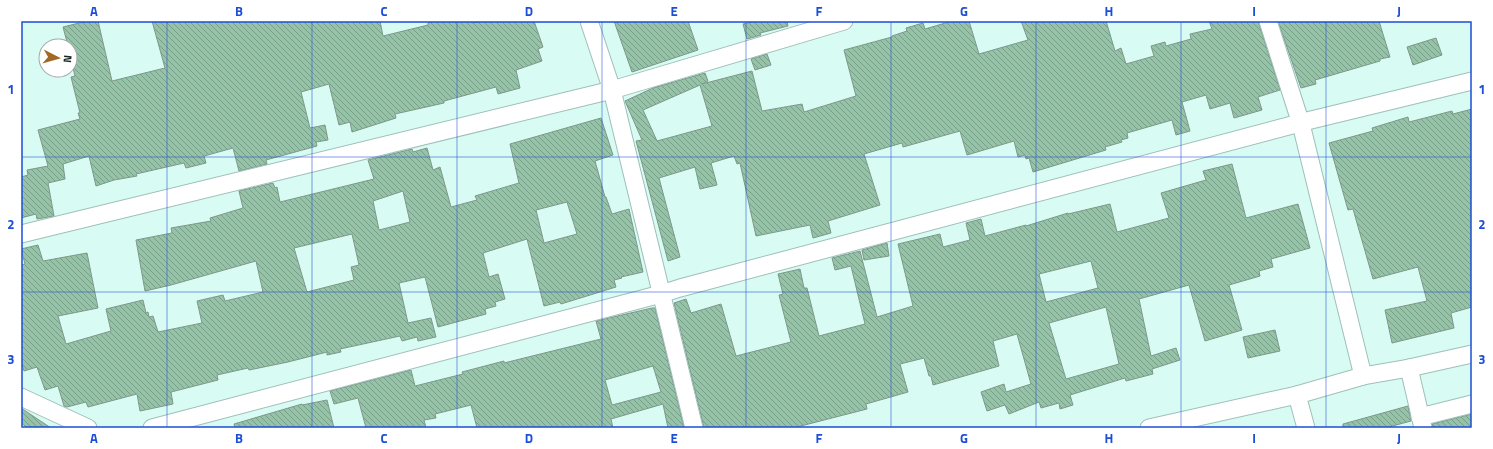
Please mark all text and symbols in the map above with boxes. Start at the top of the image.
text: A [90,1,98,21]
text: B [235,1,243,21]
text: C [380,1,388,21]
text: D [525,1,533,21]
text: E [670,1,678,21]
text: F [816,1,823,21]
text: G [960,1,968,21]
text: H [1105,1,1113,21]
text: I [1252,1,1256,21]
text: J [1397,1,1401,21]
north arrow [38,38,78,78]
text: N [60,54,76,64]
text: 1 [7,79,15,99]
text: 1 [1478,79,1486,99]
text: 2 [7,214,15,234]
text: 2 [1478,214,1486,234]
text: 3 [7,349,15,369]
text: 3 [1478,349,1486,369]
text: A [90,428,98,448]
text: B [235,428,243,448]
text: C [380,428,388,448]
text: D [525,428,533,448]
text: E [670,428,678,448]
text: F [816,428,823,448]
text: G [960,428,968,448]
text: H [1105,428,1113,448]
text: I [1252,428,1256,448]
text: J [1397,428,1401,448]

